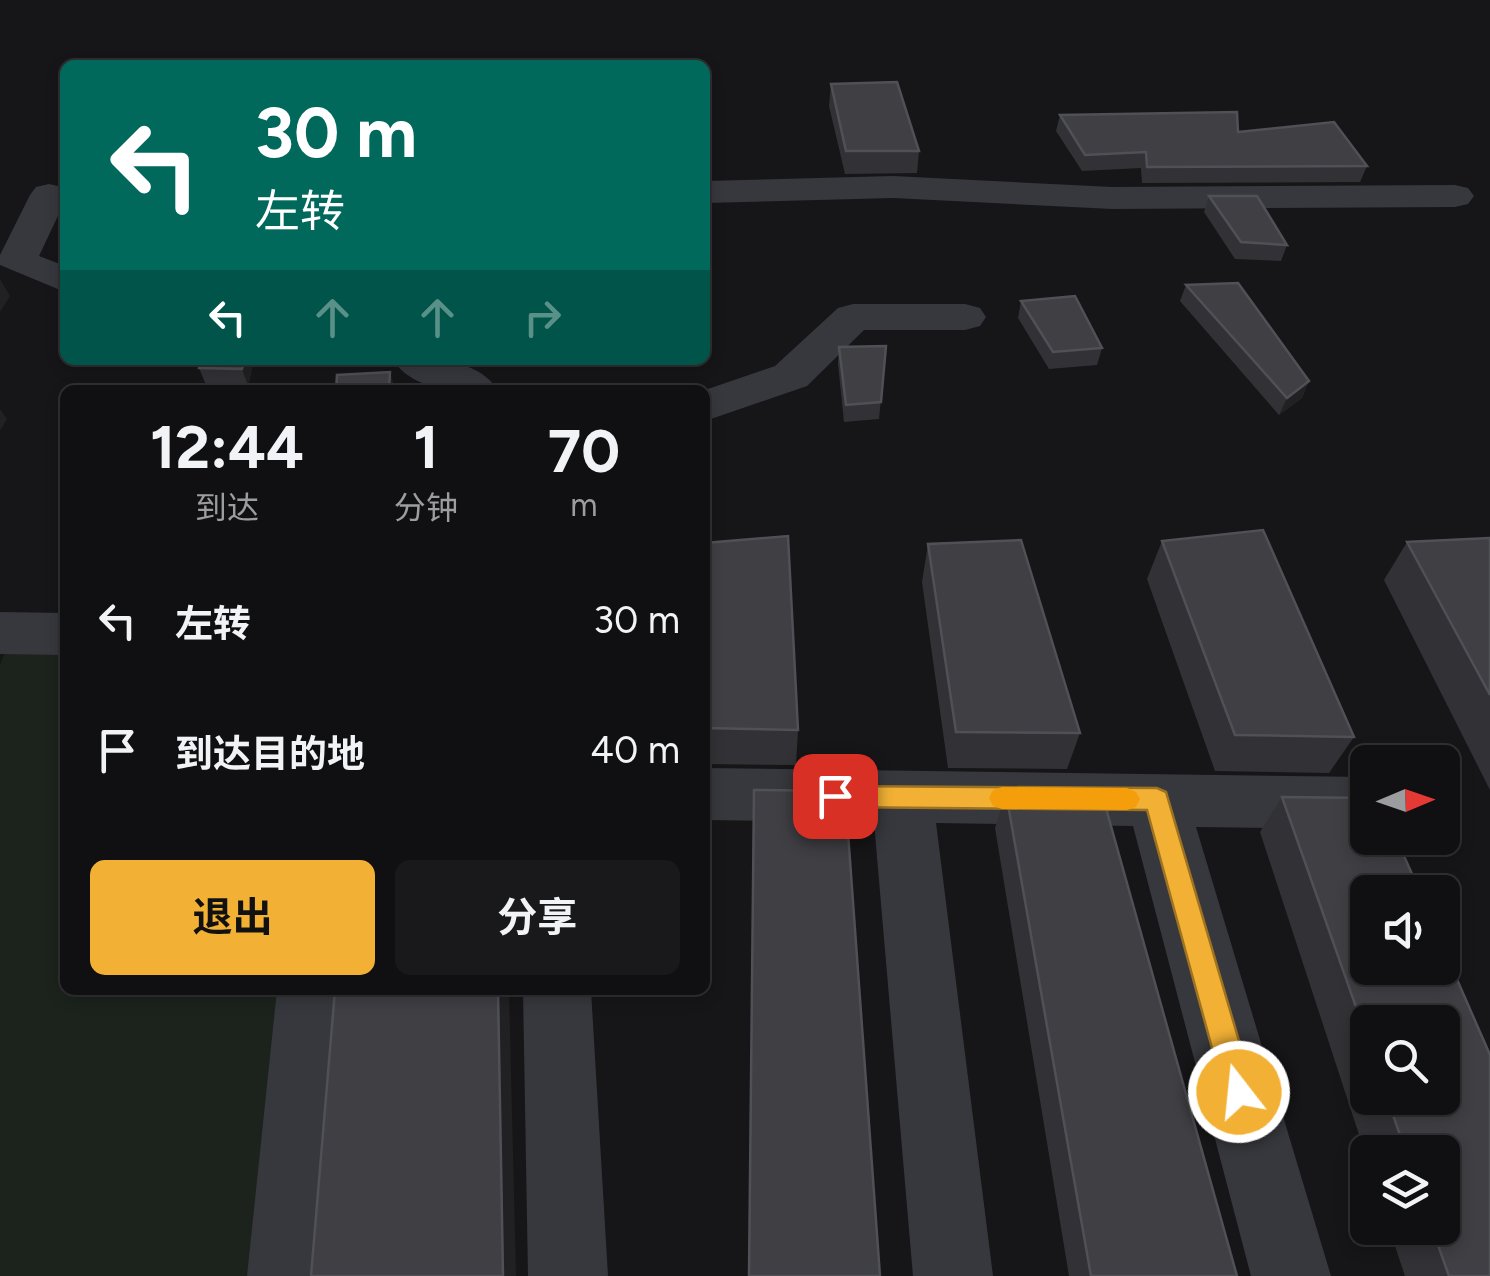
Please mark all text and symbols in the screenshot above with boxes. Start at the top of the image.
text: 30 m [255,90,417,175]
icon: left [90,100,220,230]
text: 左转 [255,184,345,238]
icon: left [200,290,255,345]
icon: ahead [305,290,360,345]
icon: ahead [410,290,465,345]
icon: right [515,290,570,345]
text: 12:44 [150,411,304,483]
text: 1 [413,411,439,483]
text: 70 [548,415,620,487]
text: m [570,486,598,524]
text: 到达 [195,489,259,527]
text: 分钟 [394,489,458,527]
icon: left [90,593,145,648]
text: 30 m [593,597,680,643]
text: 左转 [175,601,251,647]
icon: arrive [90,723,145,778]
text: 40 m [590,727,680,773]
text: 到达目的地 [175,731,365,777]
north arrow [1350,745,1460,855]
map controls [1350,745,1460,1245]
pin [793,754,878,839]
icon: arrive [808,769,863,824]
button: 退出 [90,860,375,975]
button: 分享 [395,860,680,975]
button: sound [1350,875,1460,985]
button: search [1350,1005,1460,1115]
position arrow [1187,1040,1291,1144]
button: layers [1350,1135,1460,1245]

